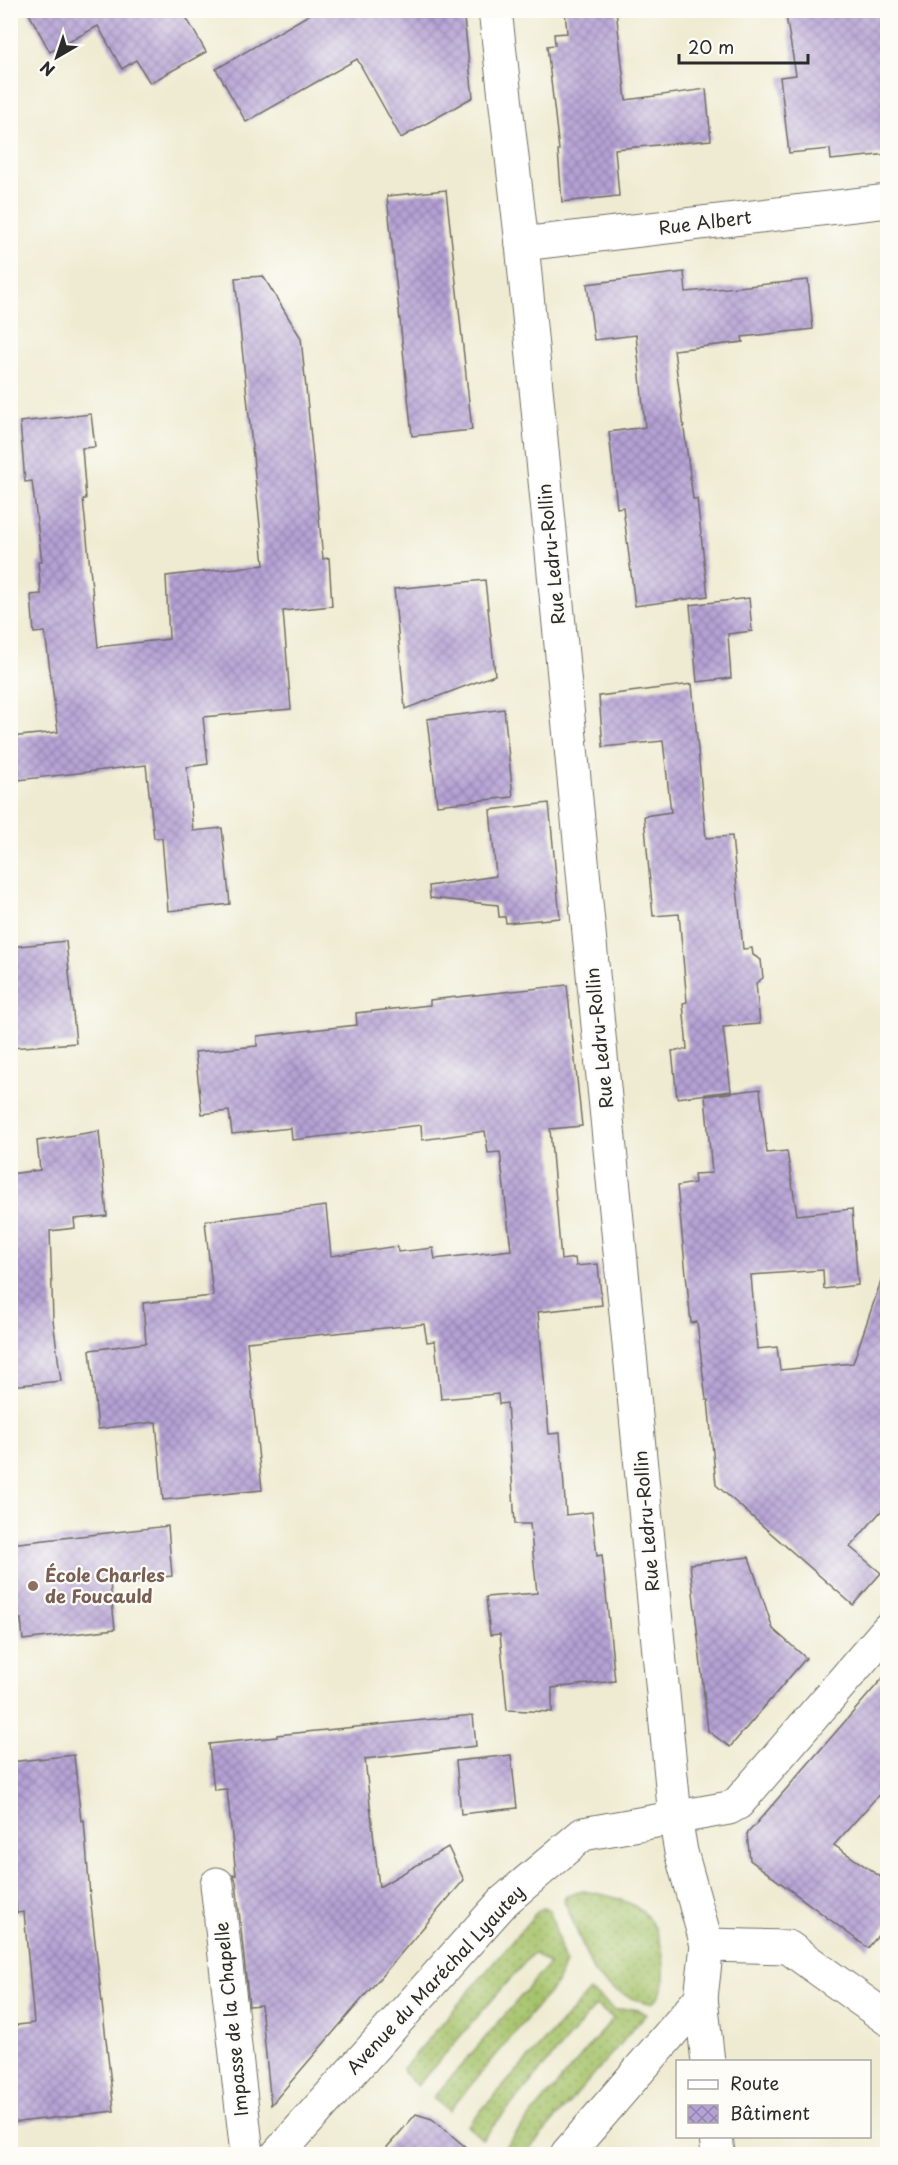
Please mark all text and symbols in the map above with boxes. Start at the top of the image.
north arrow [27,27,87,87]
scale bar [679,27,808,65]
text: 20 m [688,33,734,60]
text: N [34,56,59,83]
street label: Rue Albert [657,202,753,241]
street label: Rue Ledru-Rollin [530,482,571,626]
street label: Rue Ledru-Rollin [578,966,619,1110]
street label: Rue Ledru-Rollin [626,1449,665,1593]
place label: École Charles de Foucauld [45,1561,165,1609]
marker: École Charles de Foucauld [26,1579,40,1593]
street label: Avenue du Maréchal Lyautey [340,1878,530,2080]
street label: Impasse de la Chapelle [207,1920,254,2118]
legend [676,2060,871,2138]
text: Route [730,2069,780,2096]
text: Bâtiment [730,2099,810,2126]

